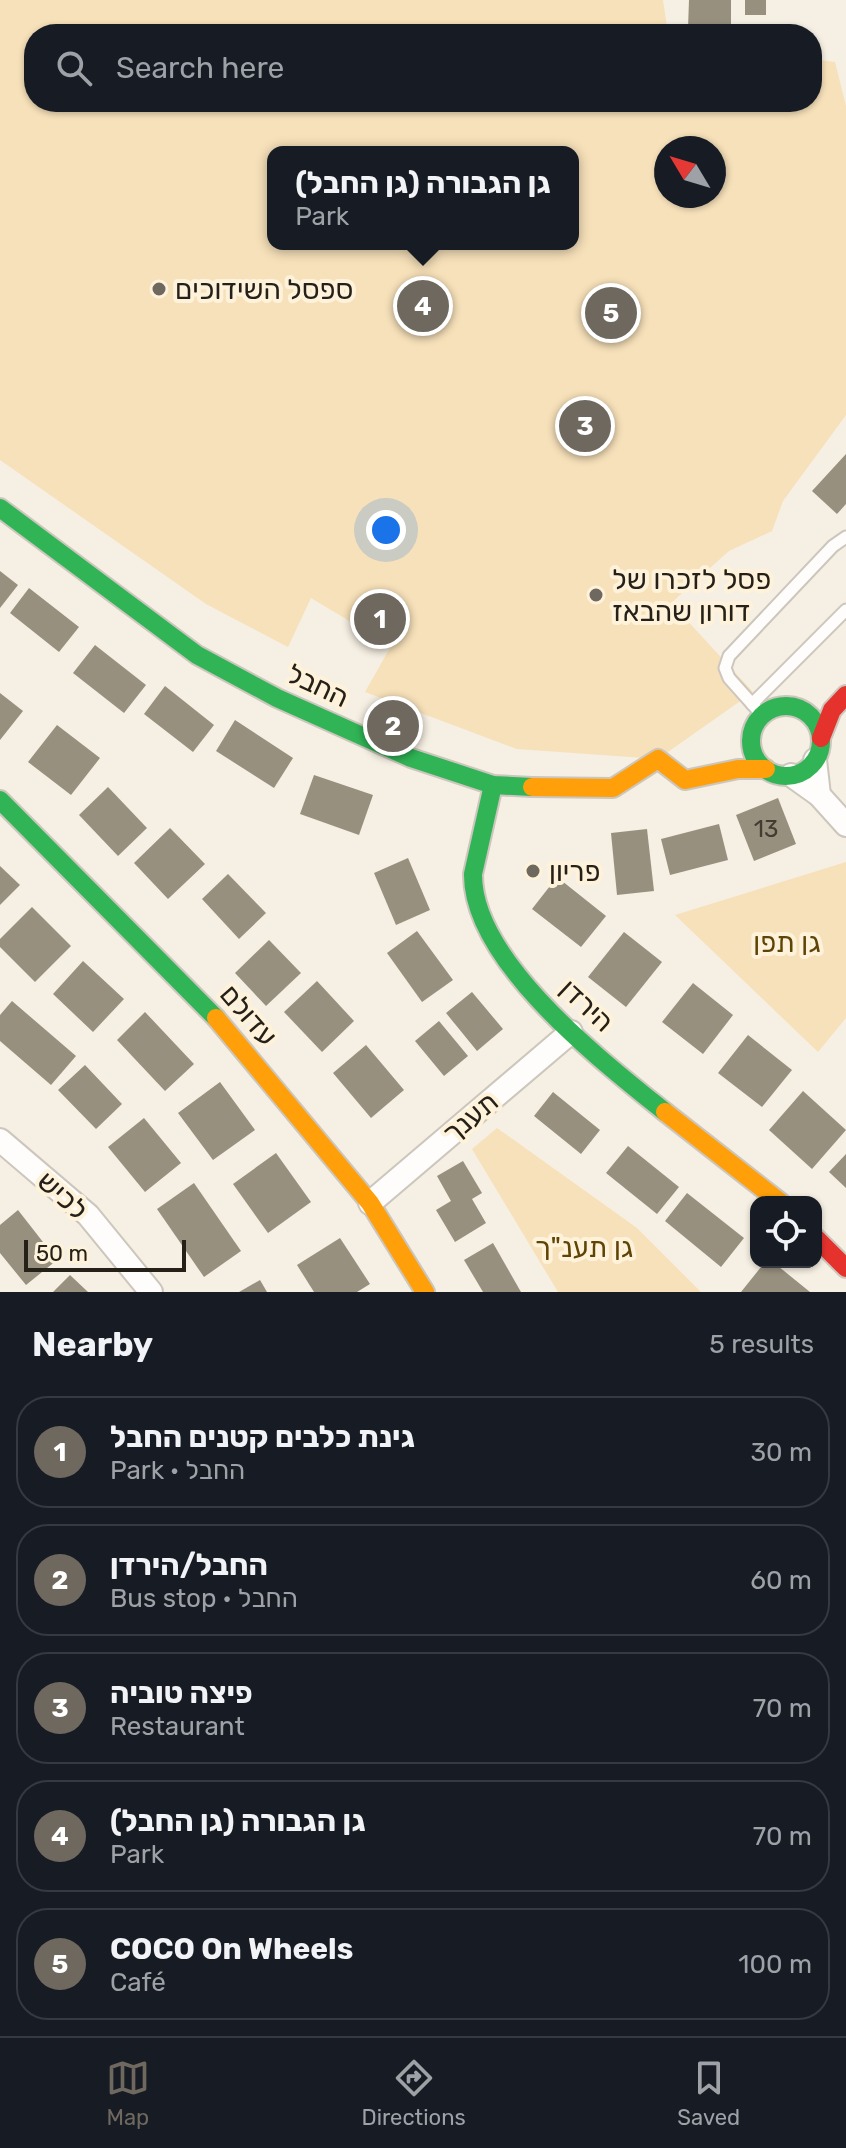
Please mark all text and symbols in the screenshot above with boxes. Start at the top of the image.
search box [24,24,822,112]
icon: search [52,46,96,90]
text: Search here [116,50,284,86]
north arrow [654,136,726,208]
popup [267,146,579,250]
text: גן הגבורה (גן החבל) [295,165,551,201]
text: Park [295,201,349,232]
place label: ספסל השידוכים [175,273,353,306]
pin: 4 [397,276,449,336]
marker: ספסל השידוכים [150,280,168,298]
pin: 5 [585,283,637,343]
pin: 3 [559,396,611,456]
your location [366,510,406,550]
place label: פסל לזכרו של דורון שהבאז [612,563,771,628]
marker: פסל לזכרו של דורון שהבאז [587,586,605,604]
pin: 1 [354,589,406,649]
street label: החבל [282,657,354,714]
pin: 2 [367,696,419,756]
house number: 13 [754,815,778,843]
place label: פריון [549,855,600,888]
marker: פריון [524,862,542,880]
park label: גן תפן [753,926,821,959]
street label: הירדן [553,972,620,1038]
street label: עדולם [213,978,284,1053]
street label: תענך [436,1085,505,1150]
street label: לכיש [31,1164,95,1227]
map controls [750,1196,822,1268]
button: locate [750,1196,822,1268]
park label: גן תענ"ך [535,1231,633,1264]
scale bar [24,1236,186,1272]
text: 50 m [36,1240,88,1267]
text: Nearby [32,1324,153,1365]
text: 5 results [709,1329,814,1360]
text: גינת כלבים קטנים החבל [110,1419,415,1455]
text: 1 [54,1437,66,1468]
text: 30 m [750,1437,812,1468]
text: Park · החבל [110,1455,245,1486]
text: החבל/הירדן [110,1547,268,1583]
text: 2 [52,1565,68,1596]
text: 60 m [750,1565,812,1596]
text: Bus stop · החבל [110,1583,298,1614]
text: פיצה טוביה [110,1675,252,1711]
text: 3 [51,1693,69,1724]
text: 70 m [753,1693,812,1724]
text: Restaurant [110,1711,245,1742]
text: גן הגבורה (גן החבל) [110,1803,366,1839]
text: 4 [51,1821,69,1852]
text: 70 m [753,1821,812,1852]
text: Park [110,1839,164,1870]
text: COCO On Wheels [110,1931,353,1967]
text: 5 [52,1949,68,1980]
text: 100 m [738,1949,812,1980]
text: Café [110,1967,166,1998]
tab: Map [106,2056,150,2131]
tab: Directions [361,2056,466,2131]
tab: Saved [677,2056,740,2131]

